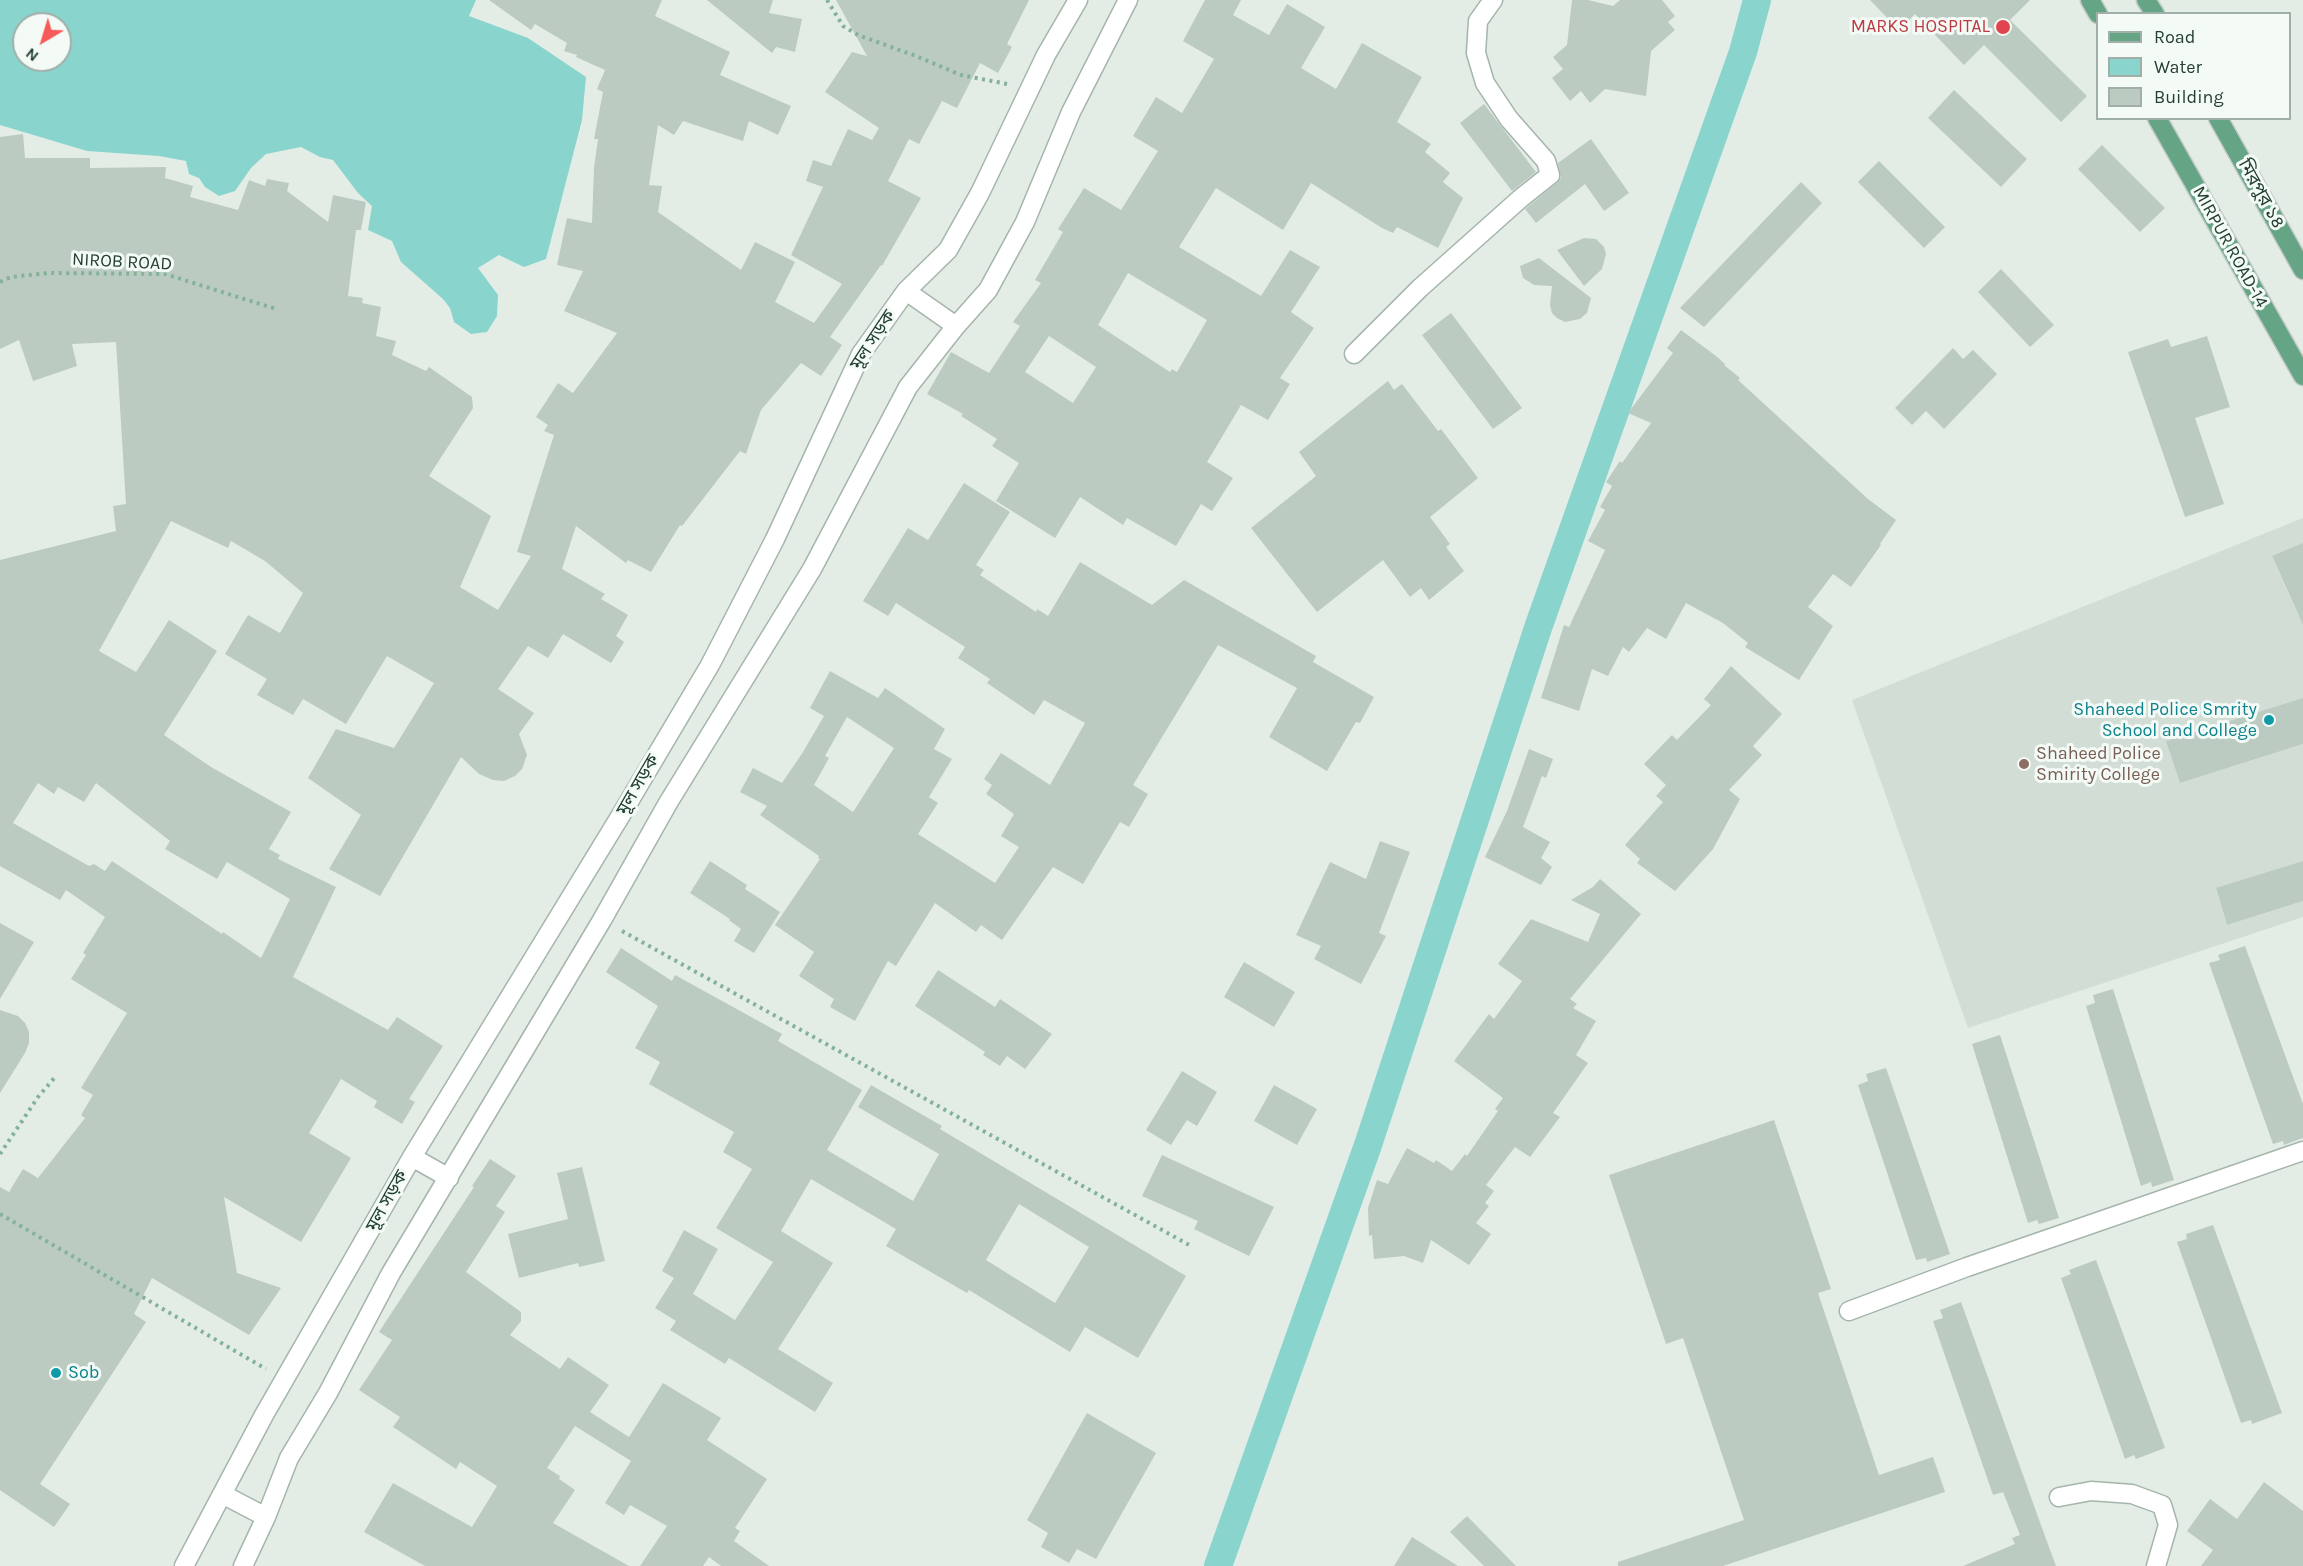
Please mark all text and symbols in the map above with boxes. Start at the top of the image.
north arrow [12,12,72,72]
legend [2096,12,2291,120]
place label: MARKS HOSPITAL [1851,16,1990,38]
marker: MARKS HOSPITAL [1994,18,2012,36]
text: Road [2154,26,2195,48]
text: N [21,44,42,66]
text: Water [2154,56,2202,78]
text: Building [2154,86,2224,108]
street label: মিরপুর ১৪ [2233,156,2289,232]
street label: MIRPUR ROAD-14 [2188,183,2272,311]
street label: NIROB ROAD [71,249,173,275]
street label: মূল সড়ক [846,306,900,374]
place label: Shaheed Police Smrity School and College [2073,699,2257,742]
marker: Shaheed Police Smrity School and College [2262,713,2276,727]
place label: Shaheed Police Smirity College [2036,743,2161,786]
street label: মূল সড়ক [612,751,664,819]
marker: Shaheed Police Smirity College [2017,757,2031,771]
street label: মূল সড়ক [361,1166,413,1236]
place label: Sob [68,1362,99,1384]
marker: Sob [49,1366,63,1380]

